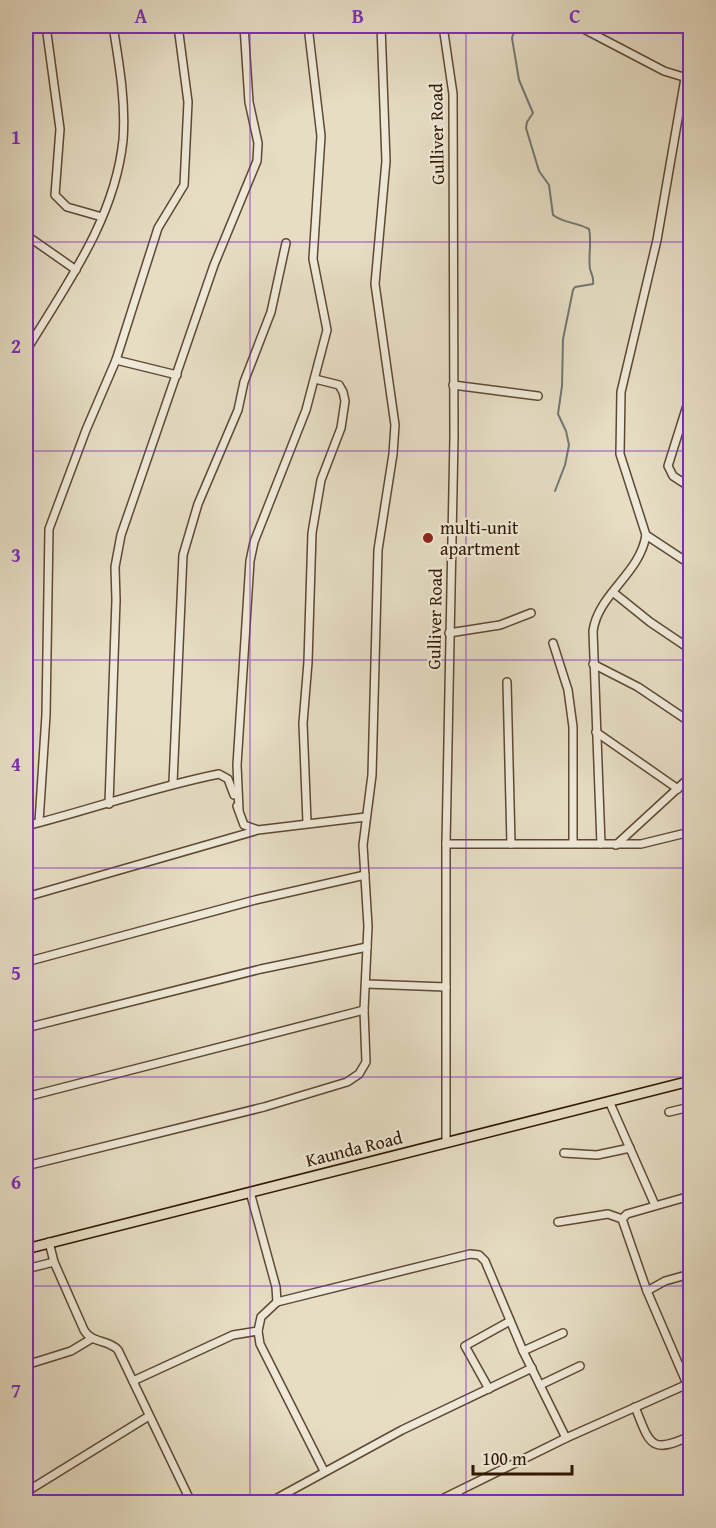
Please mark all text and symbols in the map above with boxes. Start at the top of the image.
text: A [135,1,148,30]
text: B [352,1,364,30]
text: C [569,1,581,30]
street label: Gulliver Road [422,83,451,185]
text: 1 [11,122,21,151]
text: 2 [11,331,21,360]
place label: multi-unit apartment [440,514,521,562]
marker: multi-unit apartment [421,531,435,545]
text: 3 [11,540,21,569]
street label: Gulliver Road [420,568,449,670]
text: 4 [11,749,21,778]
text: 5 [11,958,21,987]
street label: Kaunda Road [303,1123,405,1174]
text: 6 [11,1167,21,1196]
text: 7 [11,1375,21,1404]
scale bar [473,1438,572,1476]
text: 100 m [482,1445,527,1472]

